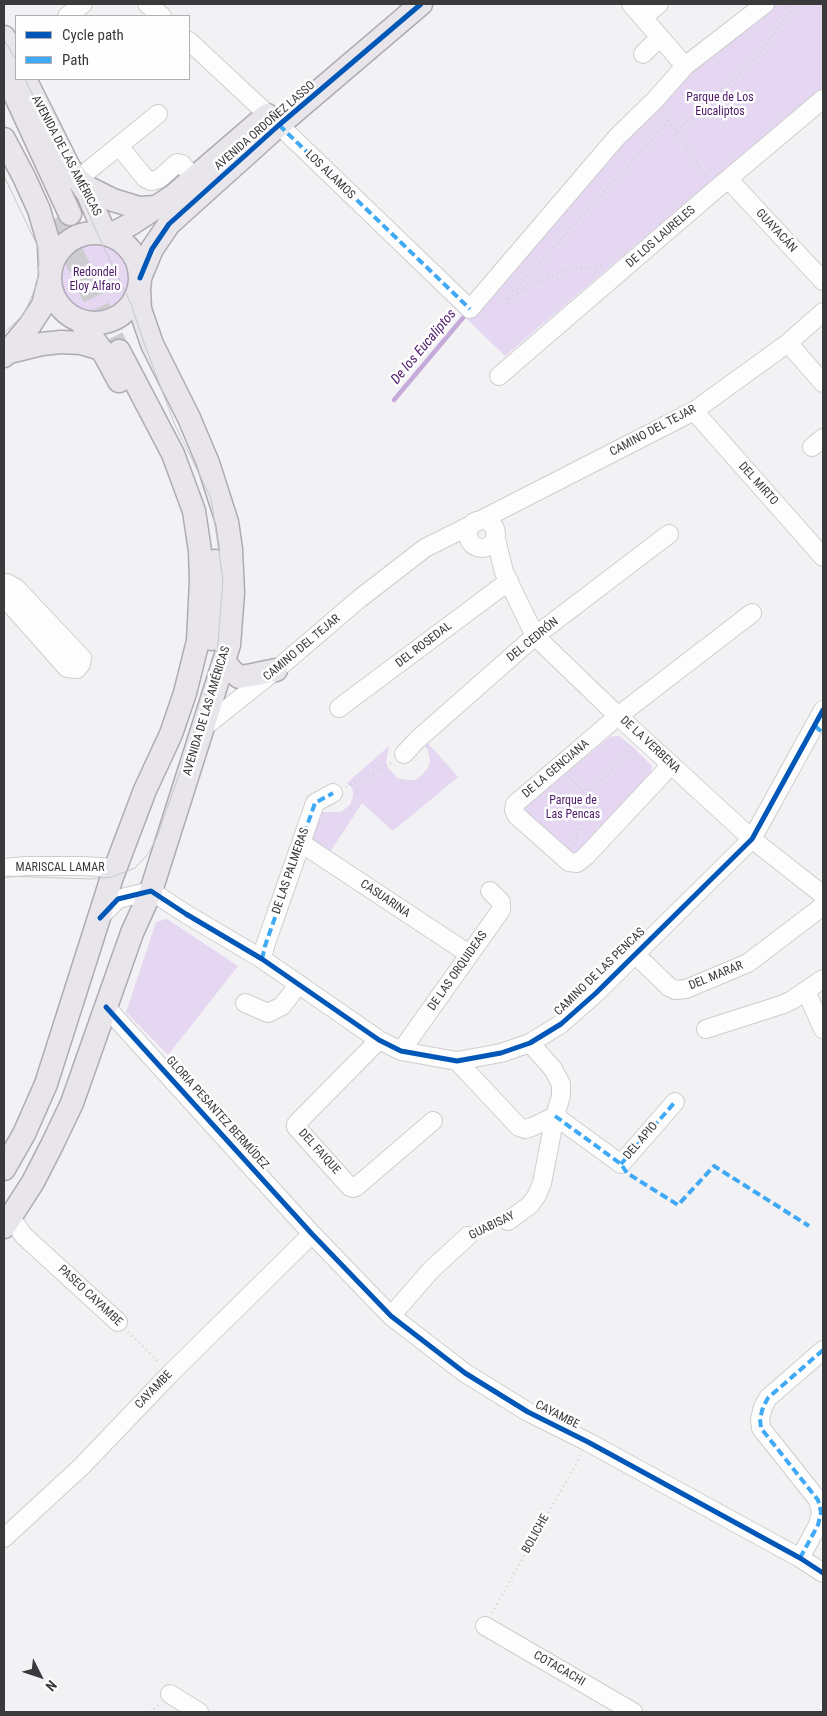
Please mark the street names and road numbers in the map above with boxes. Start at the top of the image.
street label: AVENIDA ORDOÑEZ LASSO [212,78,318,174]
street label: AVENIDA DE LAS AMÉRICAS [28,93,104,219]
street label: LOS ALAMOS [302,148,358,202]
street label: DE LOS LAURELES [624,203,698,271]
street label: GUAYACÁN [752,206,800,256]
street label: CAMINO DEL TEJAR [607,402,699,460]
street label: DEL MIRTO [735,460,781,508]
street label: CAMINO DEL TEJAR [261,612,343,684]
street label: DEL CEDRÓN [504,615,562,665]
street label: DEL ROSEDAL [393,619,455,671]
street label: AVENIDA DE LAS AMÉRICAS [180,645,234,777]
street label: DE LA VERBENA [617,713,683,777]
street label: DE LA GENCIANA [520,737,592,801]
street label: DE LAS PALMERAS [269,826,313,916]
street label: MARISCAL LAMAR [15,861,105,875]
street label: CASUARINA [357,877,413,921]
street label: CAMINO DE LAS PENCAS [552,925,648,1019]
street label: DE LAS ORQUIDEAS [425,928,491,1014]
street label: DEL MARAR [687,959,745,993]
street label: GLORIA PESANTEZ BERMÚDEZ [163,1054,271,1172]
street label: DEL APIO [621,1119,661,1163]
street label: DEL FAIQUE [295,1126,343,1178]
street label: GUABISAY [467,1209,517,1243]
street label: PASEO CAYAMBE [55,1263,125,1329]
street label: CAYAMBE [132,1368,176,1412]
street label: CAYAMBE [533,1398,581,1432]
street label: BOLICHE [519,1512,553,1556]
street label: COTACACHI [531,1648,587,1690]

